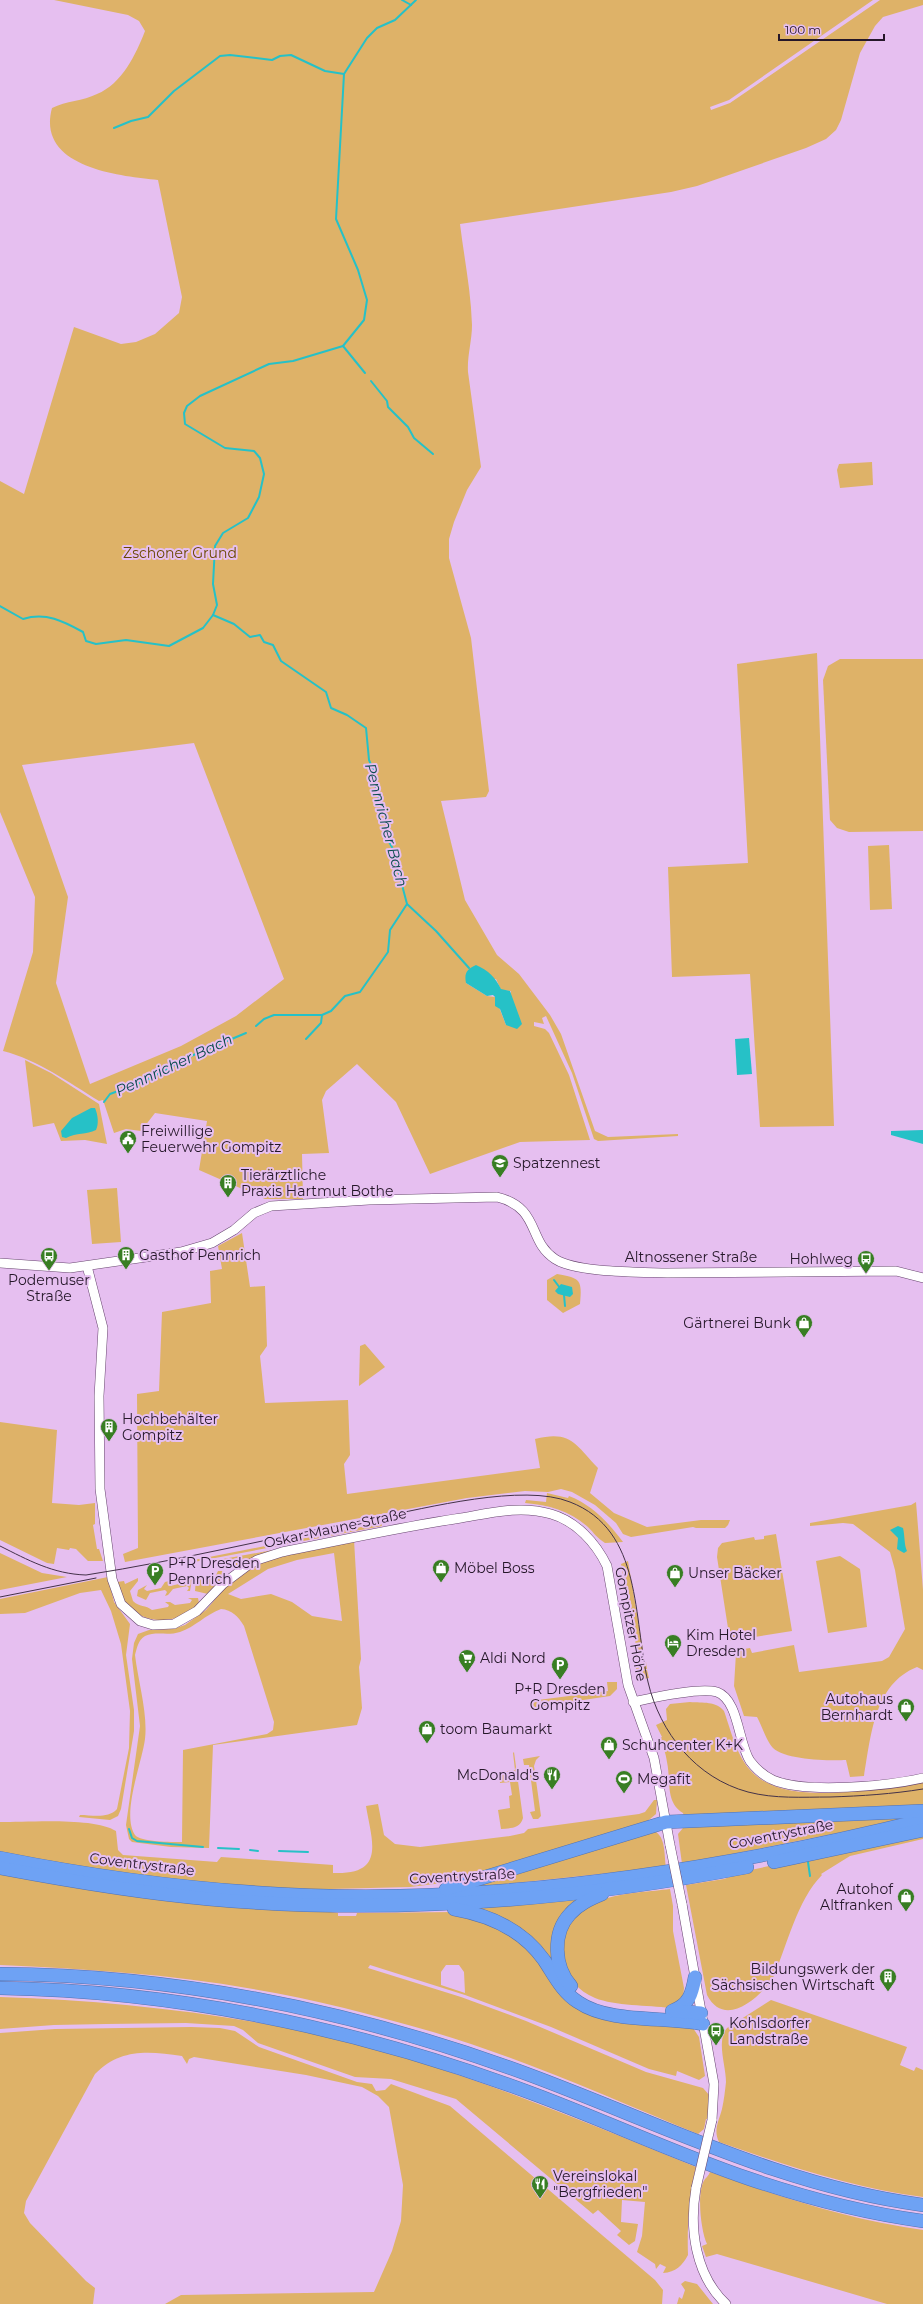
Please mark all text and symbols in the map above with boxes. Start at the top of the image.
scale bar [779,16,884,42]
text: 100 m [785,22,821,37]
park label: Zschoner Grund [123,544,237,562]
water label: Pennricher Bach [361,761,412,889]
water label: Pennricher Bach [112,1029,235,1100]
place label: Freiwillige Feuerwehr Gompitz [141,1122,281,1156]
public building icon: Freiwillige Feuerwehr Gompitz [118,1129,138,1154]
school or university icon: Spatzennest [490,1153,510,1178]
place label: Spatzennest [513,1154,601,1172]
place label: Tierärztliche Praxis Hartmut Bothe [241,1166,393,1200]
building icon: Tierärztliche Praxis Hartmut Bothe [218,1173,238,1198]
building icon: Gasthof Pennrich [116,1245,136,1270]
bus stop icon: Podemuser Straße [39,1246,59,1271]
place label: Gasthof Pennrich [139,1246,261,1264]
street label: Altnossener Straße [625,1248,757,1266]
bus stop icon: Hohlweg [856,1249,876,1274]
place label: Hohlweg [789,1250,853,1268]
place label: Podemuser Straße [8,1271,90,1305]
shop icon: Gärtnerei Bunk [794,1313,814,1338]
place label: Gärtnerei Bunk [683,1314,792,1332]
place label: Hochbehälter Gompitz [122,1410,219,1444]
building icon: Hochbehälter Gompitz [99,1417,119,1442]
street label: Oskar-Maune-Straße [262,1504,408,1552]
place label: P+R Dresden Pennrich [168,1554,260,1588]
shop icon: Möbel Boss [431,1558,451,1583]
place label: Möbel Boss [454,1559,535,1577]
parking icon: P+R Dresden Pennrich [145,1561,165,1586]
shop icon: Unser Bäcker [665,1563,685,1588]
place label: Unser Bäcker [688,1564,782,1582]
street label: Gompitzer Höhe [611,1565,651,1683]
place label: Kim Hotel Dresden [686,1626,756,1660]
hotel icon: Kim Hotel Dresden [663,1633,683,1658]
supermarket icon: Aldi Nord [457,1648,477,1673]
place label: Aldi Nord [480,1649,546,1667]
parking icon: P+R Dresden Gompitz [550,1655,570,1680]
place label: P+R Dresden Gompitz [514,1680,606,1714]
place label: Autohaus Bernhardt [821,1690,893,1724]
shop icon: Autohaus Bernhardt [896,1697,916,1722]
shop icon: toom Baumarkt [417,1719,437,1744]
place label: toom Baumarkt [440,1720,553,1738]
shop icon: Schuhcenter K+K [599,1735,619,1760]
place label: Schuhcenter K+K [622,1736,743,1754]
restaurant icon: McDonald's [542,1765,562,1790]
place label: McDonald's [457,1766,539,1784]
sports icon: Megafit [614,1769,634,1794]
place label: Megafit [637,1770,691,1788]
street label: Coventrystraße [727,1815,835,1853]
street label: Coventrystraße [88,1849,196,1879]
street label: Coventrystraße [409,1864,515,1888]
place label: Autohof Altfranken [820,1880,894,1914]
shop icon: Autohof Altfranken [896,1887,916,1912]
place label: Bildungswerk der Sächsischen Wirtschaft [711,1960,875,1994]
building icon: Bildungswerk der Sächsischen Wirtschaft [878,1967,898,1992]
place label: Kohlsdorfer Landstraße [729,2014,810,2048]
bus stop icon: Kohlsdorfer Landstraße [706,2021,726,2046]
place label: Vereinslokal "Bergfrieden" [553,2167,647,2201]
restaurant icon: Vereinslokal "Bergfrieden" [530,2174,550,2199]

